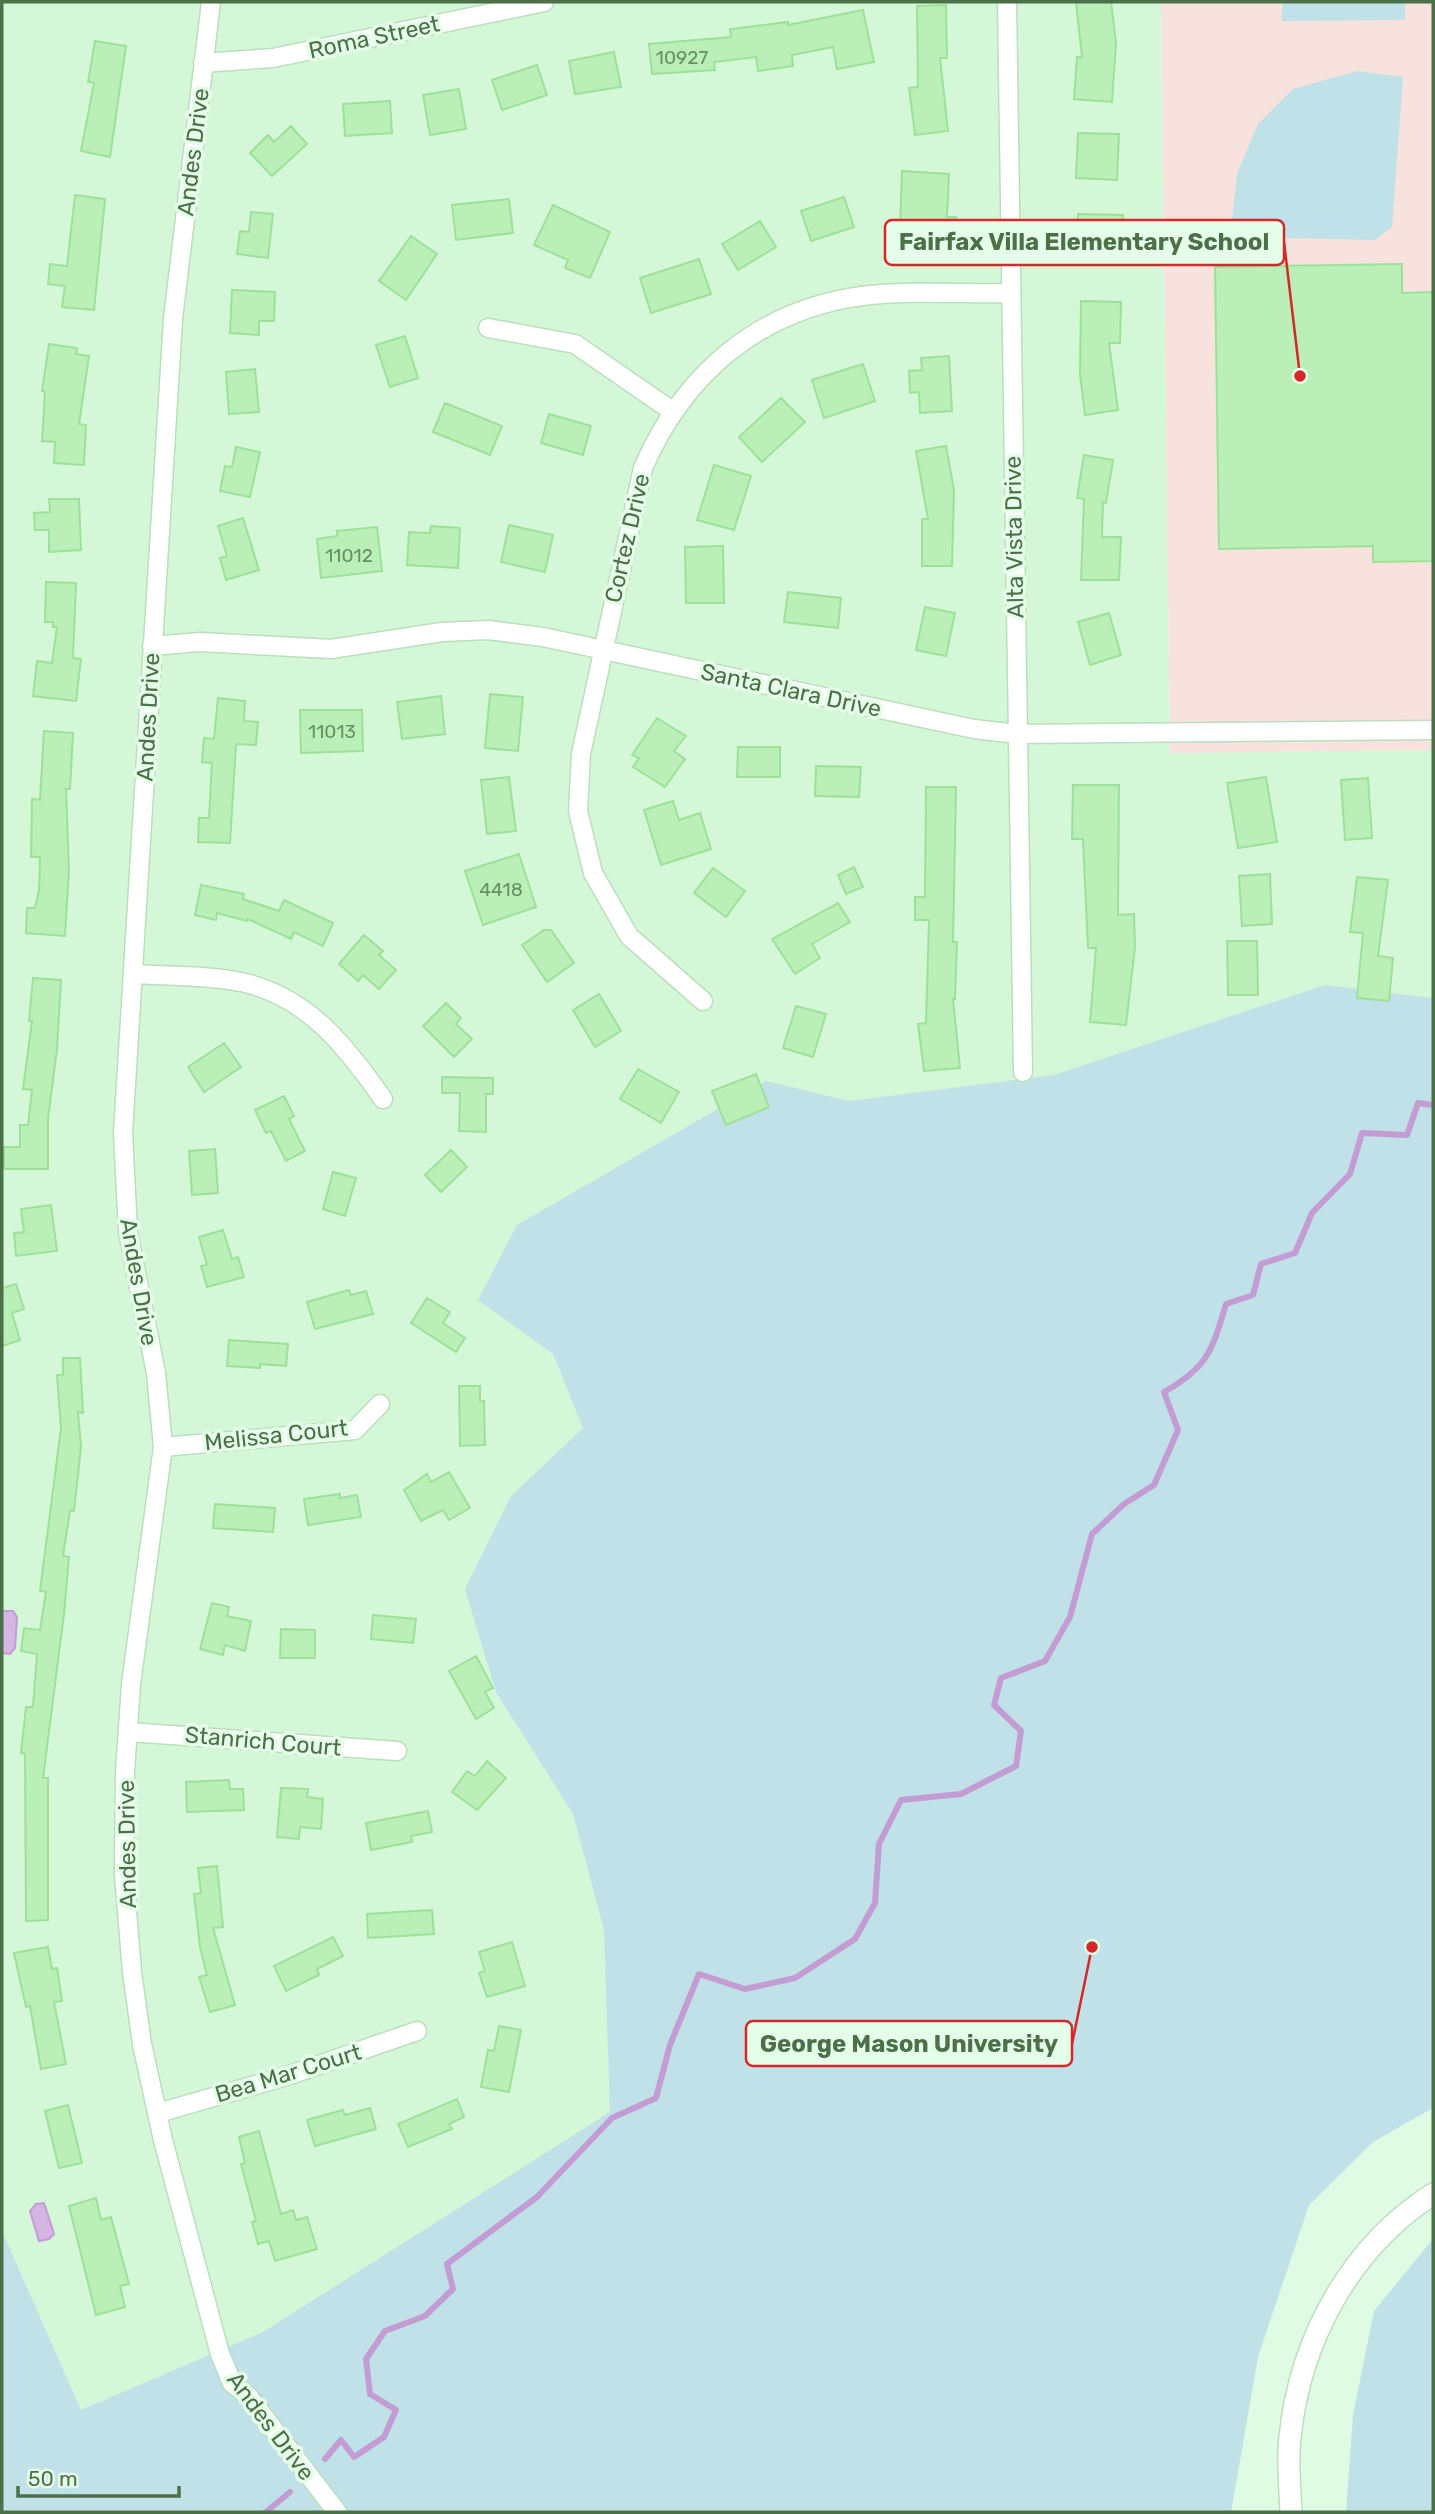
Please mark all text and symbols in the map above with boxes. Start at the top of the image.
street label: Roma Street [306,9,442,65]
house number: 10927 [656,46,708,69]
street label: Andes Drive [171,86,215,218]
callout: Fairfax Villa Elementary School [885,220,1284,265]
text: Fairfax Villa Elementary School [899,228,1269,256]
street label: Alta Vista Drive [999,455,1029,619]
street label: Cortez Drive [599,471,655,605]
house number: 11012 [325,544,373,567]
street label: Andes Drive [131,652,165,782]
street label: Santa Clara Drive [698,657,884,723]
house number: 11013 [308,720,356,743]
house number: 4418 [479,878,523,901]
street label: Andes Drive [114,1216,164,1348]
street label: Melissa Court [203,1414,349,1456]
street label: Stanrich Court [184,1720,342,1762]
street label: Andes Drive [112,1779,142,1909]
callout: George Mason University [746,2021,1072,2066]
text: George Mason University [760,2030,1058,2058]
street label: Bea Mar Court [211,2037,365,2109]
street label: Andes Drive [221,2366,321,2486]
scale bar [18,2454,178,2498]
text: 50 m [28,2466,78,2491]

